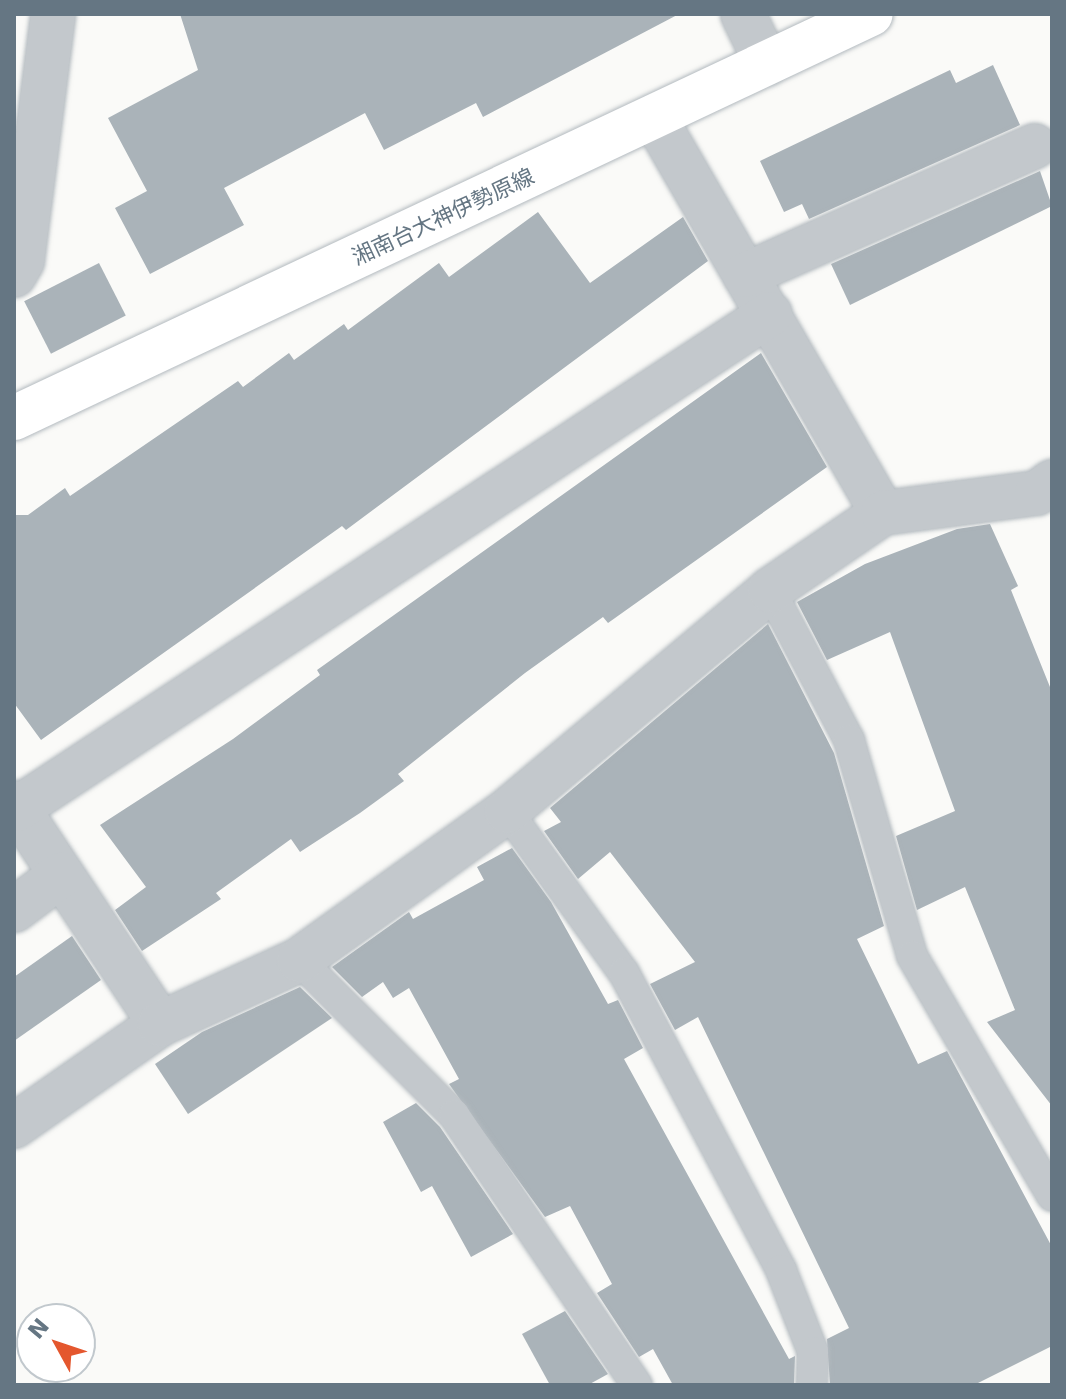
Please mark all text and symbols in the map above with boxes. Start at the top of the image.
street label: 湘南台大神伊勢原線 [348,163,538,271]
north arrow [16,1303,96,1383]
text: N [23,1313,54,1344]

